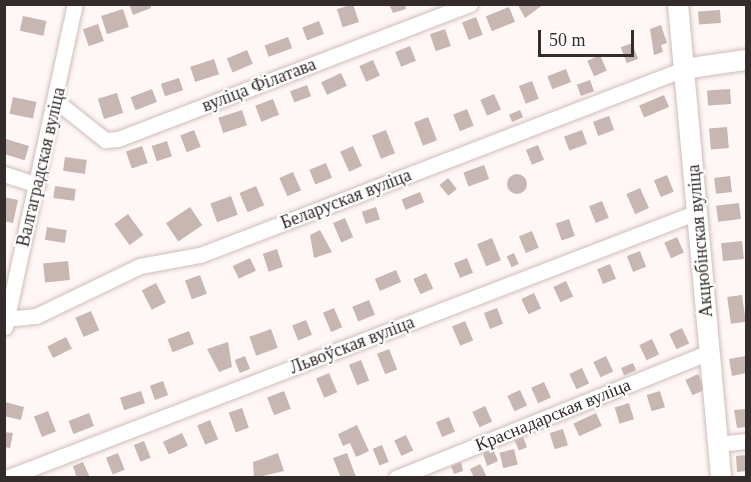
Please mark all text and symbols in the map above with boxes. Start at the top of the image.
scale bar [541,18,637,56]
text: 50 m [549,30,586,50]
street label: вуліца Філатава [199,53,319,117]
street label: Валгаградская вуліца [12,85,70,249]
street label: Беларуская вуліца [278,164,414,234]
street label: Акцюбінская вуліца [683,164,717,318]
street label: Львоўская вуліца [287,311,417,379]
street label: Краснадарская вуліца [472,374,634,456]

